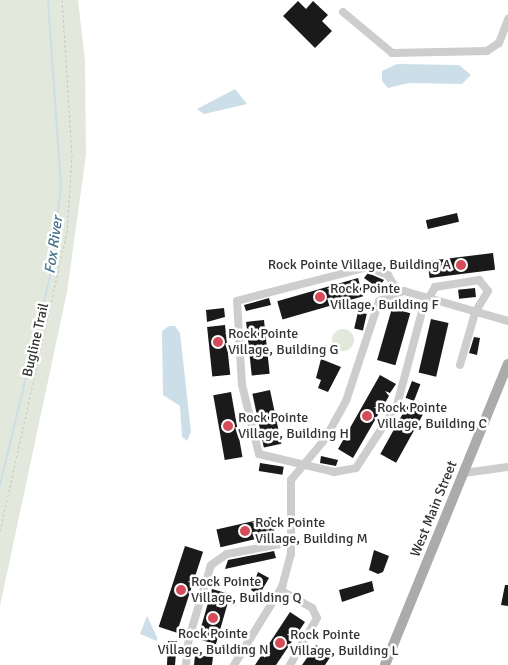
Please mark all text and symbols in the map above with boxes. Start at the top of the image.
water label: Fox River [41,215,67,275]
place label: Rock Pointe Village, Building A [268,257,451,273]
marker: Rock Pointe Village, Building A [455,259,467,271]
place label: Rock Pointe Village, Building F [330,281,439,314]
marker: Rock Pointe Village, Building F [314,291,326,303]
street label: Bugline Trail [19,301,53,379]
place label: Rock Pointe Village, Building G [228,326,338,358]
marker: Rock Pointe Village, Building G [212,336,224,348]
place label: Rock Pointe Village, Building C [377,400,487,432]
place label: Rock Pointe Village, Building H [238,410,349,442]
marker: Rock Pointe Village, Building C [361,410,373,422]
marker: Rock Pointe Village, Building H [222,420,234,432]
street label: West Main Street [407,459,461,559]
place label: Rock Pointe Village, Building M [255,515,368,548]
marker: Rock Pointe Village, Building M [239,525,251,537]
place label: Rock Pointe Village, Building Q [191,574,302,606]
marker: Rock Pointe Village, Building Q [175,584,187,596]
marker: Rock Pointe Village, Building N [207,612,219,624]
place label: Rock Pointe Village, Building N [158,626,268,658]
place label: Rock Pointe Village, Building L [290,627,399,660]
marker: Rock Pointe Village, Building L [274,637,286,649]

